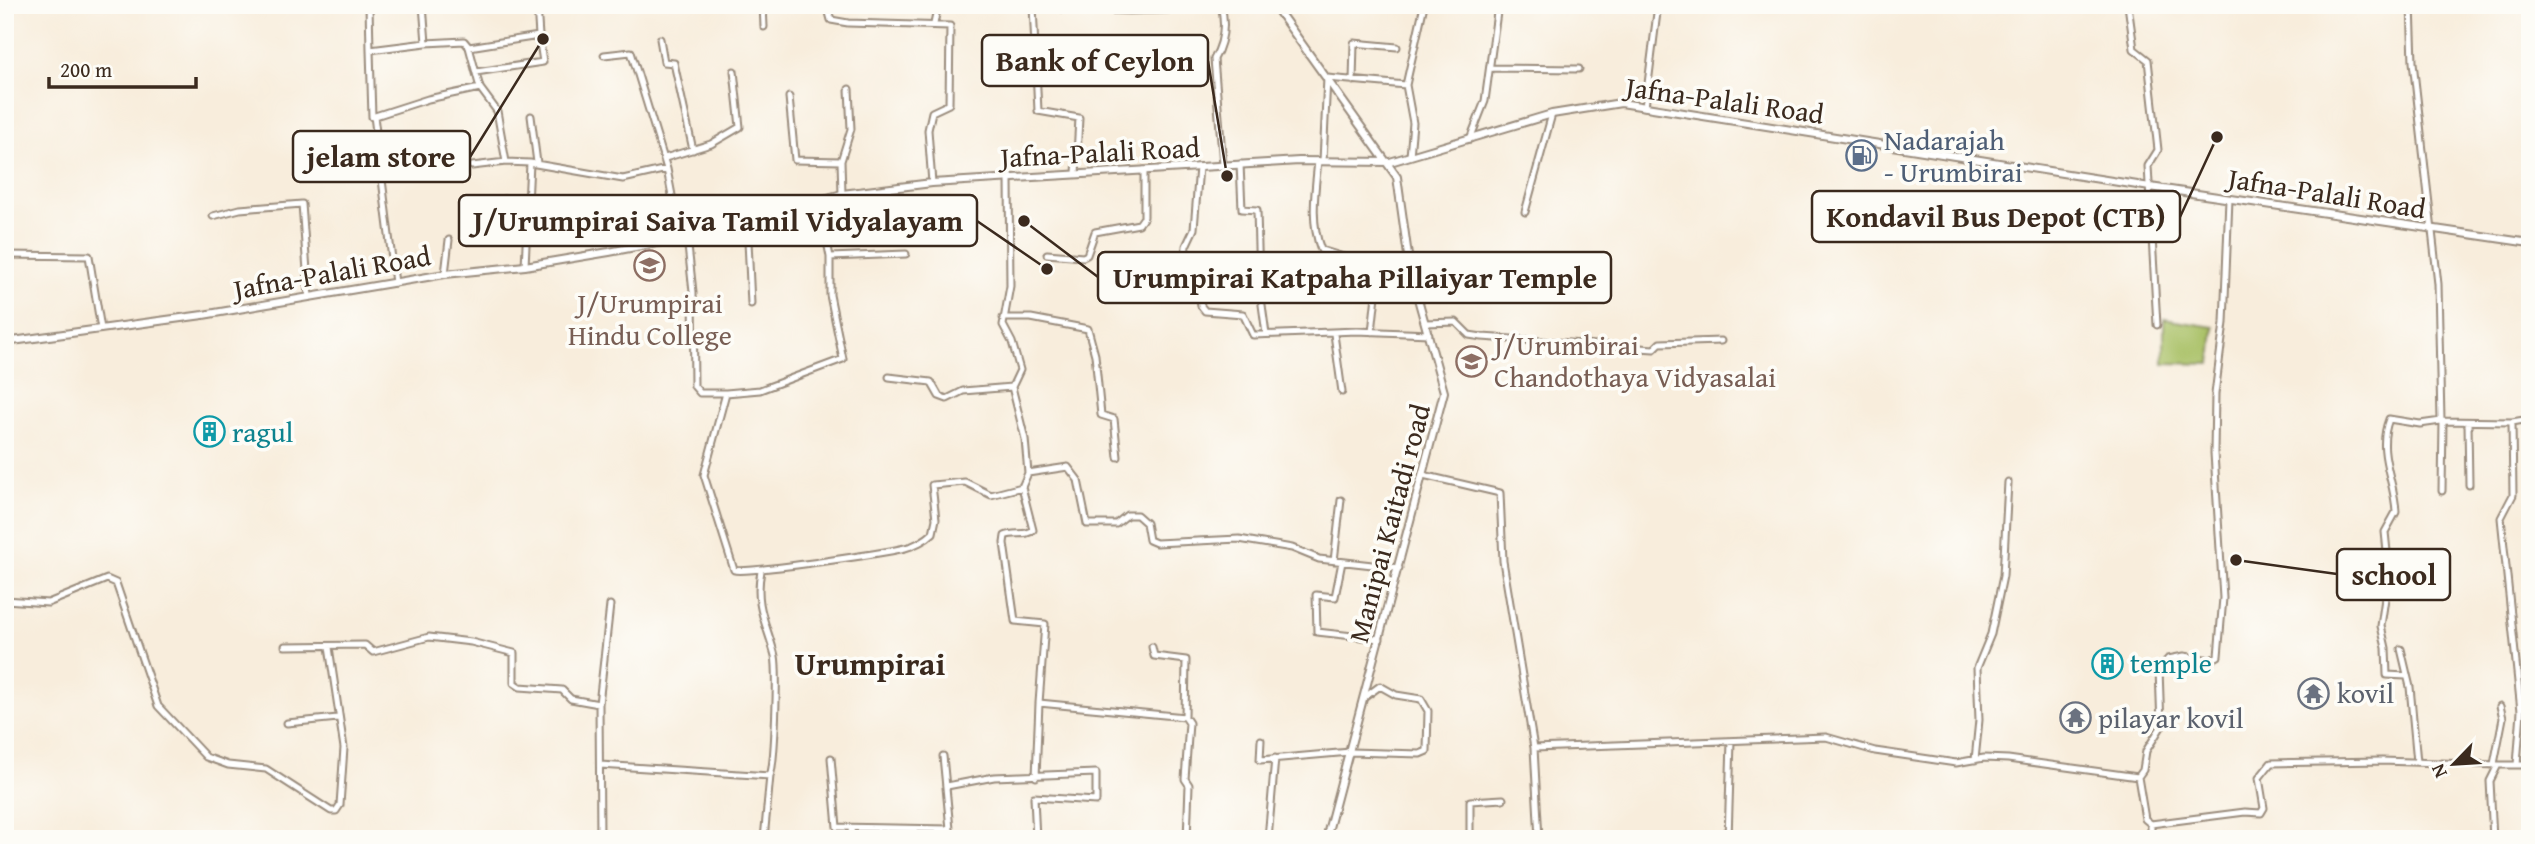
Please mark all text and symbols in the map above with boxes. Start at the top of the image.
callout: Bank of Ceylon [982,35,1208,86]
text: Bank of Ceylon [996,38,1194,82]
scale bar [49,46,196,90]
text: 200 m [60,54,112,85]
street label: Jafna-Palali Road [1620,65,1827,134]
place label: Nadarajah - Urumbirai [1884,119,2023,192]
street label: Jafna-Palali Road [996,126,1201,177]
callout: jelam store [293,131,470,182]
text: jelam store [302,134,455,178]
fuel station icon: Nadarajah - Urumbirai [1844,139,1878,173]
street label: Jafna-Palali Road [2222,156,2429,228]
callout: Kondavil Bus Depot (CTB) [1812,191,2180,242]
text: Kondavil Bus Depot (CTB) [1826,194,2166,238]
callout: J/Urumpirai Saiva Tamil Vidyalayam [459,195,977,246]
text: J/Urumpirai Saiva Tamil Vidyalayam [468,198,963,242]
street label: Jafna-Palali Road [227,234,434,310]
school or university icon: J/Urumpirai Hindu College [633,249,667,283]
callout: Urumpirai Katpaha Pillaiyar Temple [1098,252,1611,303]
text: Urumpirai Katpaha Pillaiyar Temple [1113,255,1597,299]
place label: J/Urumpirai Hindu College [568,282,732,355]
place label: J/Urumbirai Chandothaya Vidyasalai [1491,324,1776,397]
school or university icon: J/Urumbirai Chandothaya Vidyasalai [1454,344,1488,378]
street label: Manipai Kaitadi road [1337,399,1440,647]
place label: ragul [232,411,294,452]
building icon: ragul [192,415,226,449]
callout: school [2337,549,2450,600]
text: school [2351,552,2437,596]
district label: Urumpirai [795,640,946,687]
place label: temple [2130,642,2212,683]
building icon: temple [2090,646,2124,680]
place label: kovil [2337,672,2394,713]
temple icon: kovil [2297,676,2331,710]
place label: pilayar kovil [2098,697,2244,738]
temple icon: pilayar kovil [2058,701,2092,735]
north arrow [2420,728,2490,798]
text: N [2423,759,2454,783]

